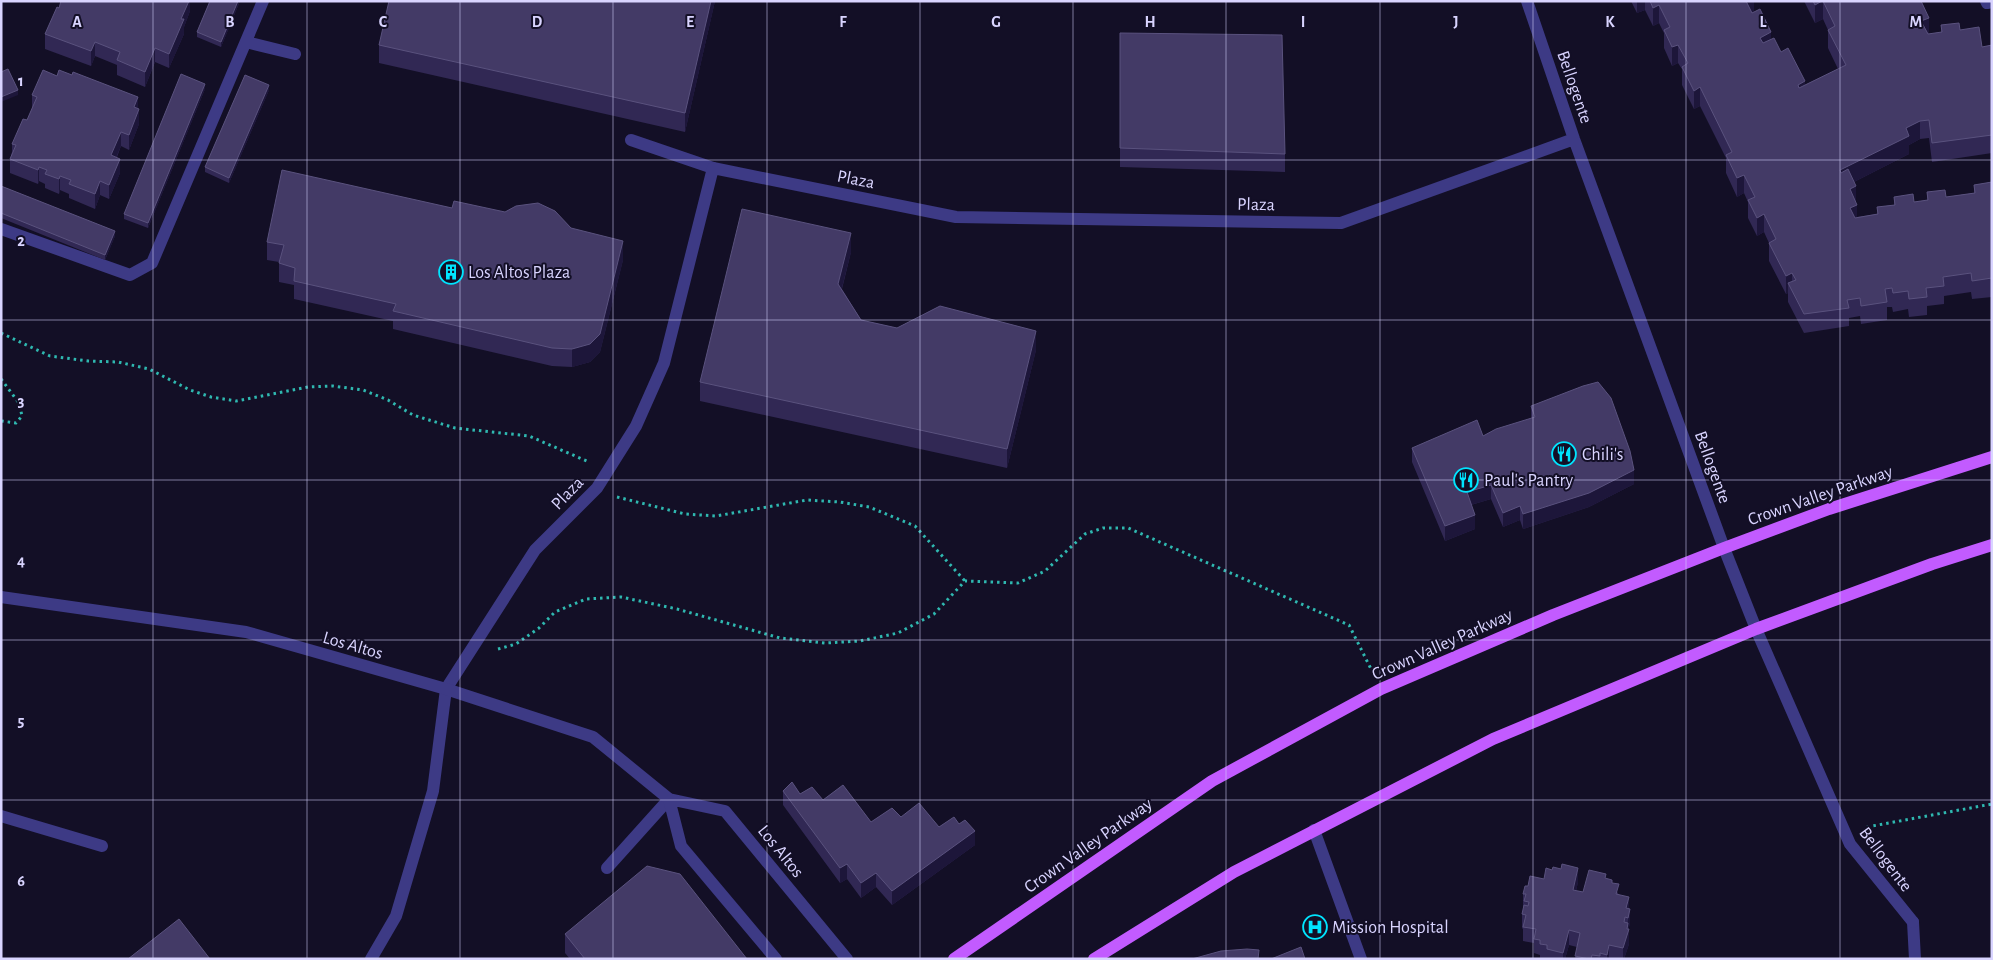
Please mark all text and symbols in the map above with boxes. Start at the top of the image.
text: A [72,14,82,30]
text: B [225,14,235,30]
text: C [379,14,388,30]
text: D [532,14,543,30]
text: E [686,14,694,30]
text: F [839,14,847,30]
text: G [991,14,1001,30]
text: H [1144,14,1156,30]
text: I [1301,14,1305,30]
text: J [1453,14,1459,30]
text: K [1605,14,1615,30]
text: L [1760,14,1767,30]
text: M [1910,14,1922,30]
street label: Bellogente [1553,49,1595,126]
text: 1 [18,73,24,89]
street label: Plaza [836,168,876,192]
street label: Plaza [1237,196,1275,214]
text: 2 [17,233,25,249]
building icon: Los Altos Plaza [438,259,464,285]
place label: Los Altos Plaza [468,264,570,282]
text: 3 [18,393,25,409]
street label: Bellogente [1691,429,1733,506]
restaurant icon: Chili's [1551,441,1577,467]
place label: Chili's [1582,446,1624,464]
street label: Crown Valley Parkway [1746,463,1895,529]
restaurant icon: Paul's Pantry [1453,467,1479,493]
place label: Paul's Pantry [1484,472,1574,490]
street label: Plaza [548,474,587,514]
text: 4 [17,553,25,569]
street label: Crown Valley Parkway [1369,606,1516,684]
street label: Los Altos [321,629,385,663]
text: 5 [18,713,25,729]
street label: Crown Valley Parkway [1021,795,1156,897]
street label: Los Altos [754,822,807,881]
street label: Bellogente [1855,824,1915,895]
text: 6 [17,873,25,889]
hospital icon: Mission Hospital [1302,914,1328,940]
place label: Mission Hospital [1332,919,1449,937]

